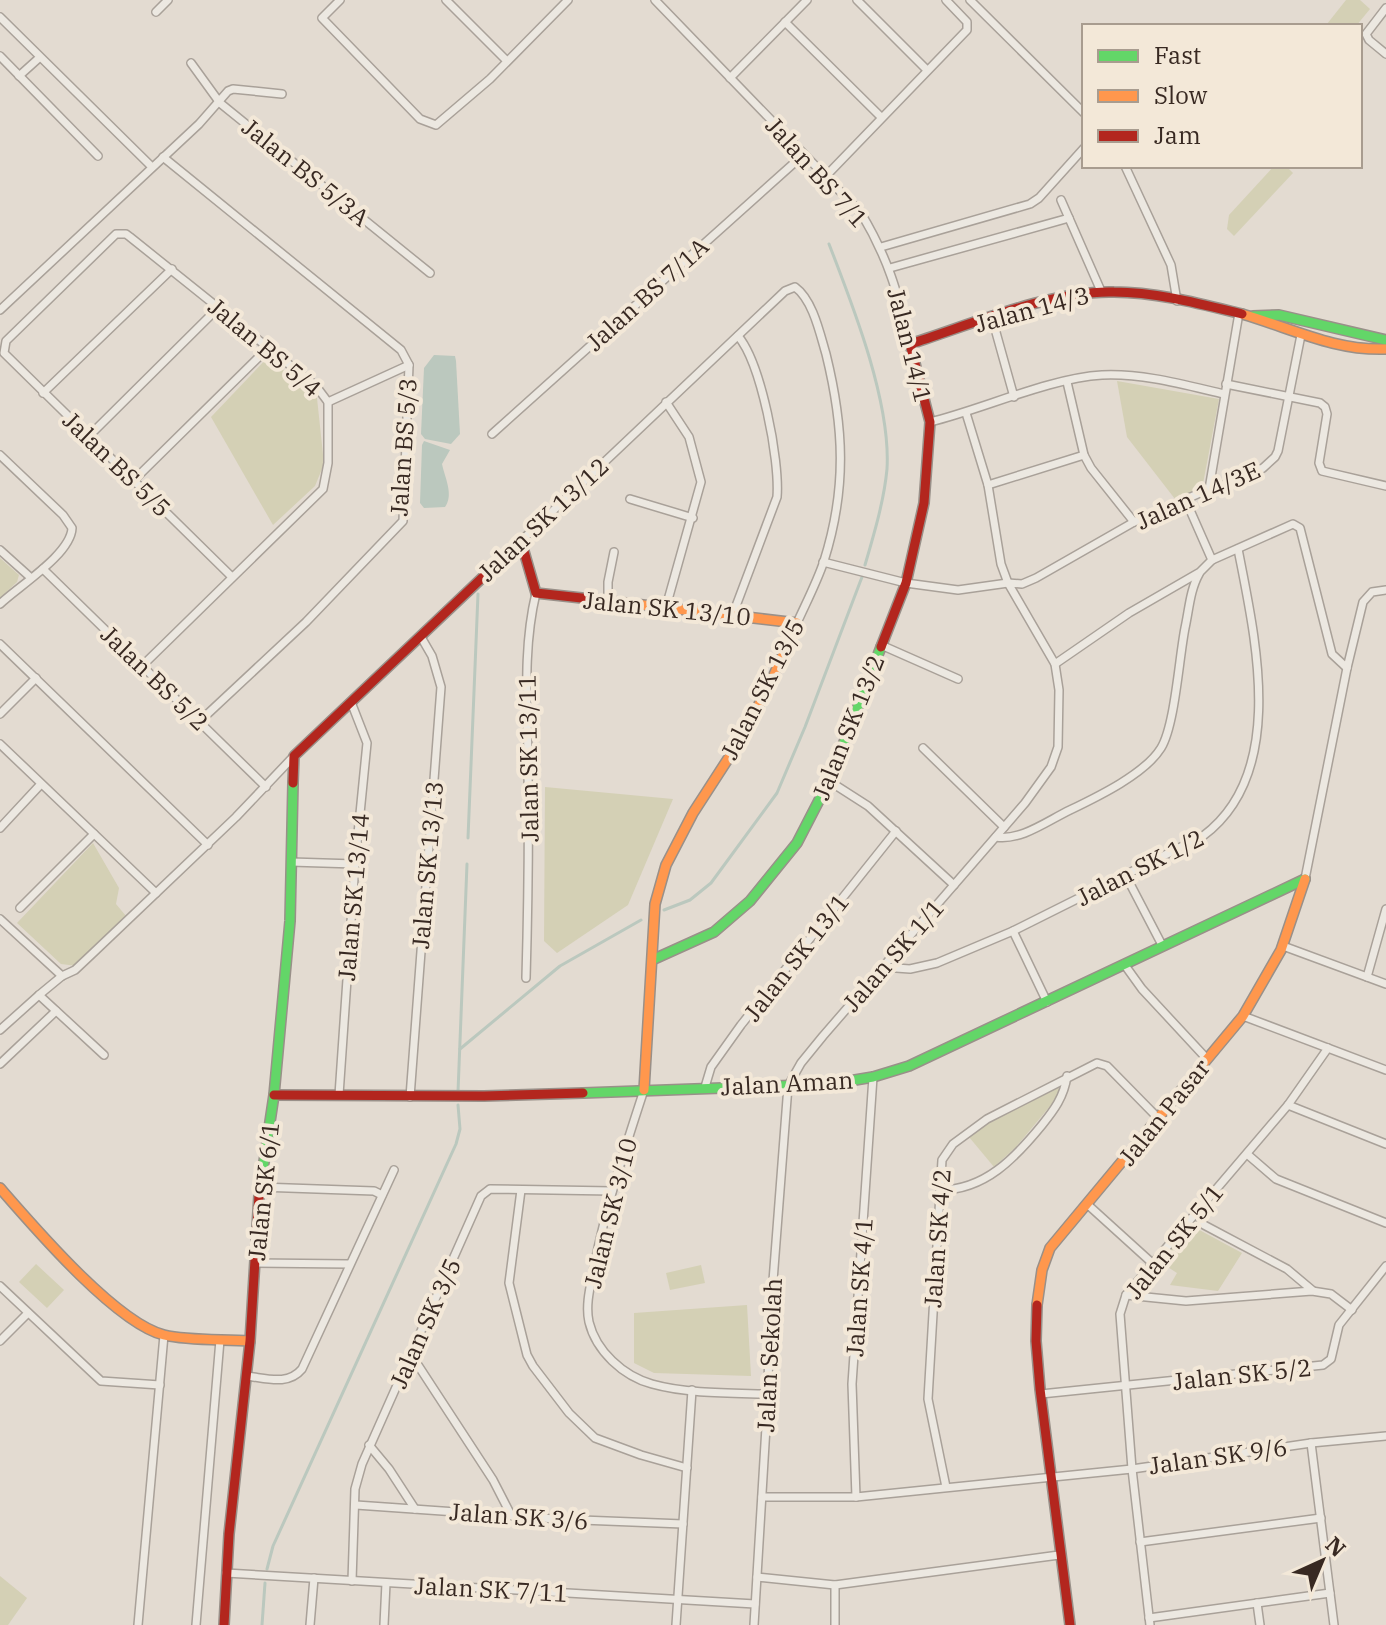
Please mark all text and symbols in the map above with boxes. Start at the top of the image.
legend [1082,24,1362,168]
text: Fast [1154,39,1201,71]
text: Slow [1154,79,1208,111]
street label: Jalan BS 7/1 [759,110,875,234]
street label: Jalan BS 5/3A [236,111,377,234]
text: Jam [1154,119,1201,151]
street label: Jalan BS 7/1A [579,230,716,358]
street label: Jalan 14/3 [971,278,1093,340]
street label: Jalan 14/1 [880,284,940,406]
street label: Jalan BS 5/4 [202,290,328,404]
street label: Jalan BS 5/3 [382,377,424,517]
street label: Jalan BS 5/5 [56,404,178,524]
street label: Jalan SK 13/12 [471,450,615,588]
street label: Jalan 14/3E [1131,453,1265,537]
street label: Jalan SK 13/10 [582,583,752,633]
street label: Jalan SK 13/5 [713,613,811,765]
street label: Jalan BS 5/2 [94,618,216,738]
street label: Jalan SK 13/2 [804,650,892,804]
street label: Jalan SK 13/11 [511,674,545,842]
street label: Jalan SK 13/13 [404,780,450,950]
street label: Jalan SK 13/14 [330,812,376,982]
street label: Jalan SK 1/2 [1071,821,1209,913]
street label: Jalan SK 13/1 [736,887,856,1027]
street label: Jalan SK 1/1 [835,892,951,1018]
street label: Jalan Pasar [1111,1052,1217,1172]
street label: Jalan Aman [720,1064,854,1102]
street label: Jalan SK 6/1 [240,1120,286,1262]
street label: Jalan SK 3/10 [576,1135,644,1291]
street label: Jalan SK 4/2 [916,1167,958,1309]
street label: Jalan SK 5/1 [1118,1177,1230,1305]
street label: Jalan SK 4/1 [838,1216,880,1358]
street label: Jalan SK 3/5 [382,1253,468,1393]
street label: Jalan Sekolah [749,1277,789,1433]
street label: Jalan SK 5/2 [1171,1351,1313,1397]
street label: Jalan SK 9/6 [1147,1430,1289,1482]
street label: Jalan SK 3/6 [448,1495,590,1537]
north arrow [1282,1521,1362,1601]
text: N [1320,1530,1353,1563]
street label: Jalan SK 7/11 [413,1569,569,1609]

